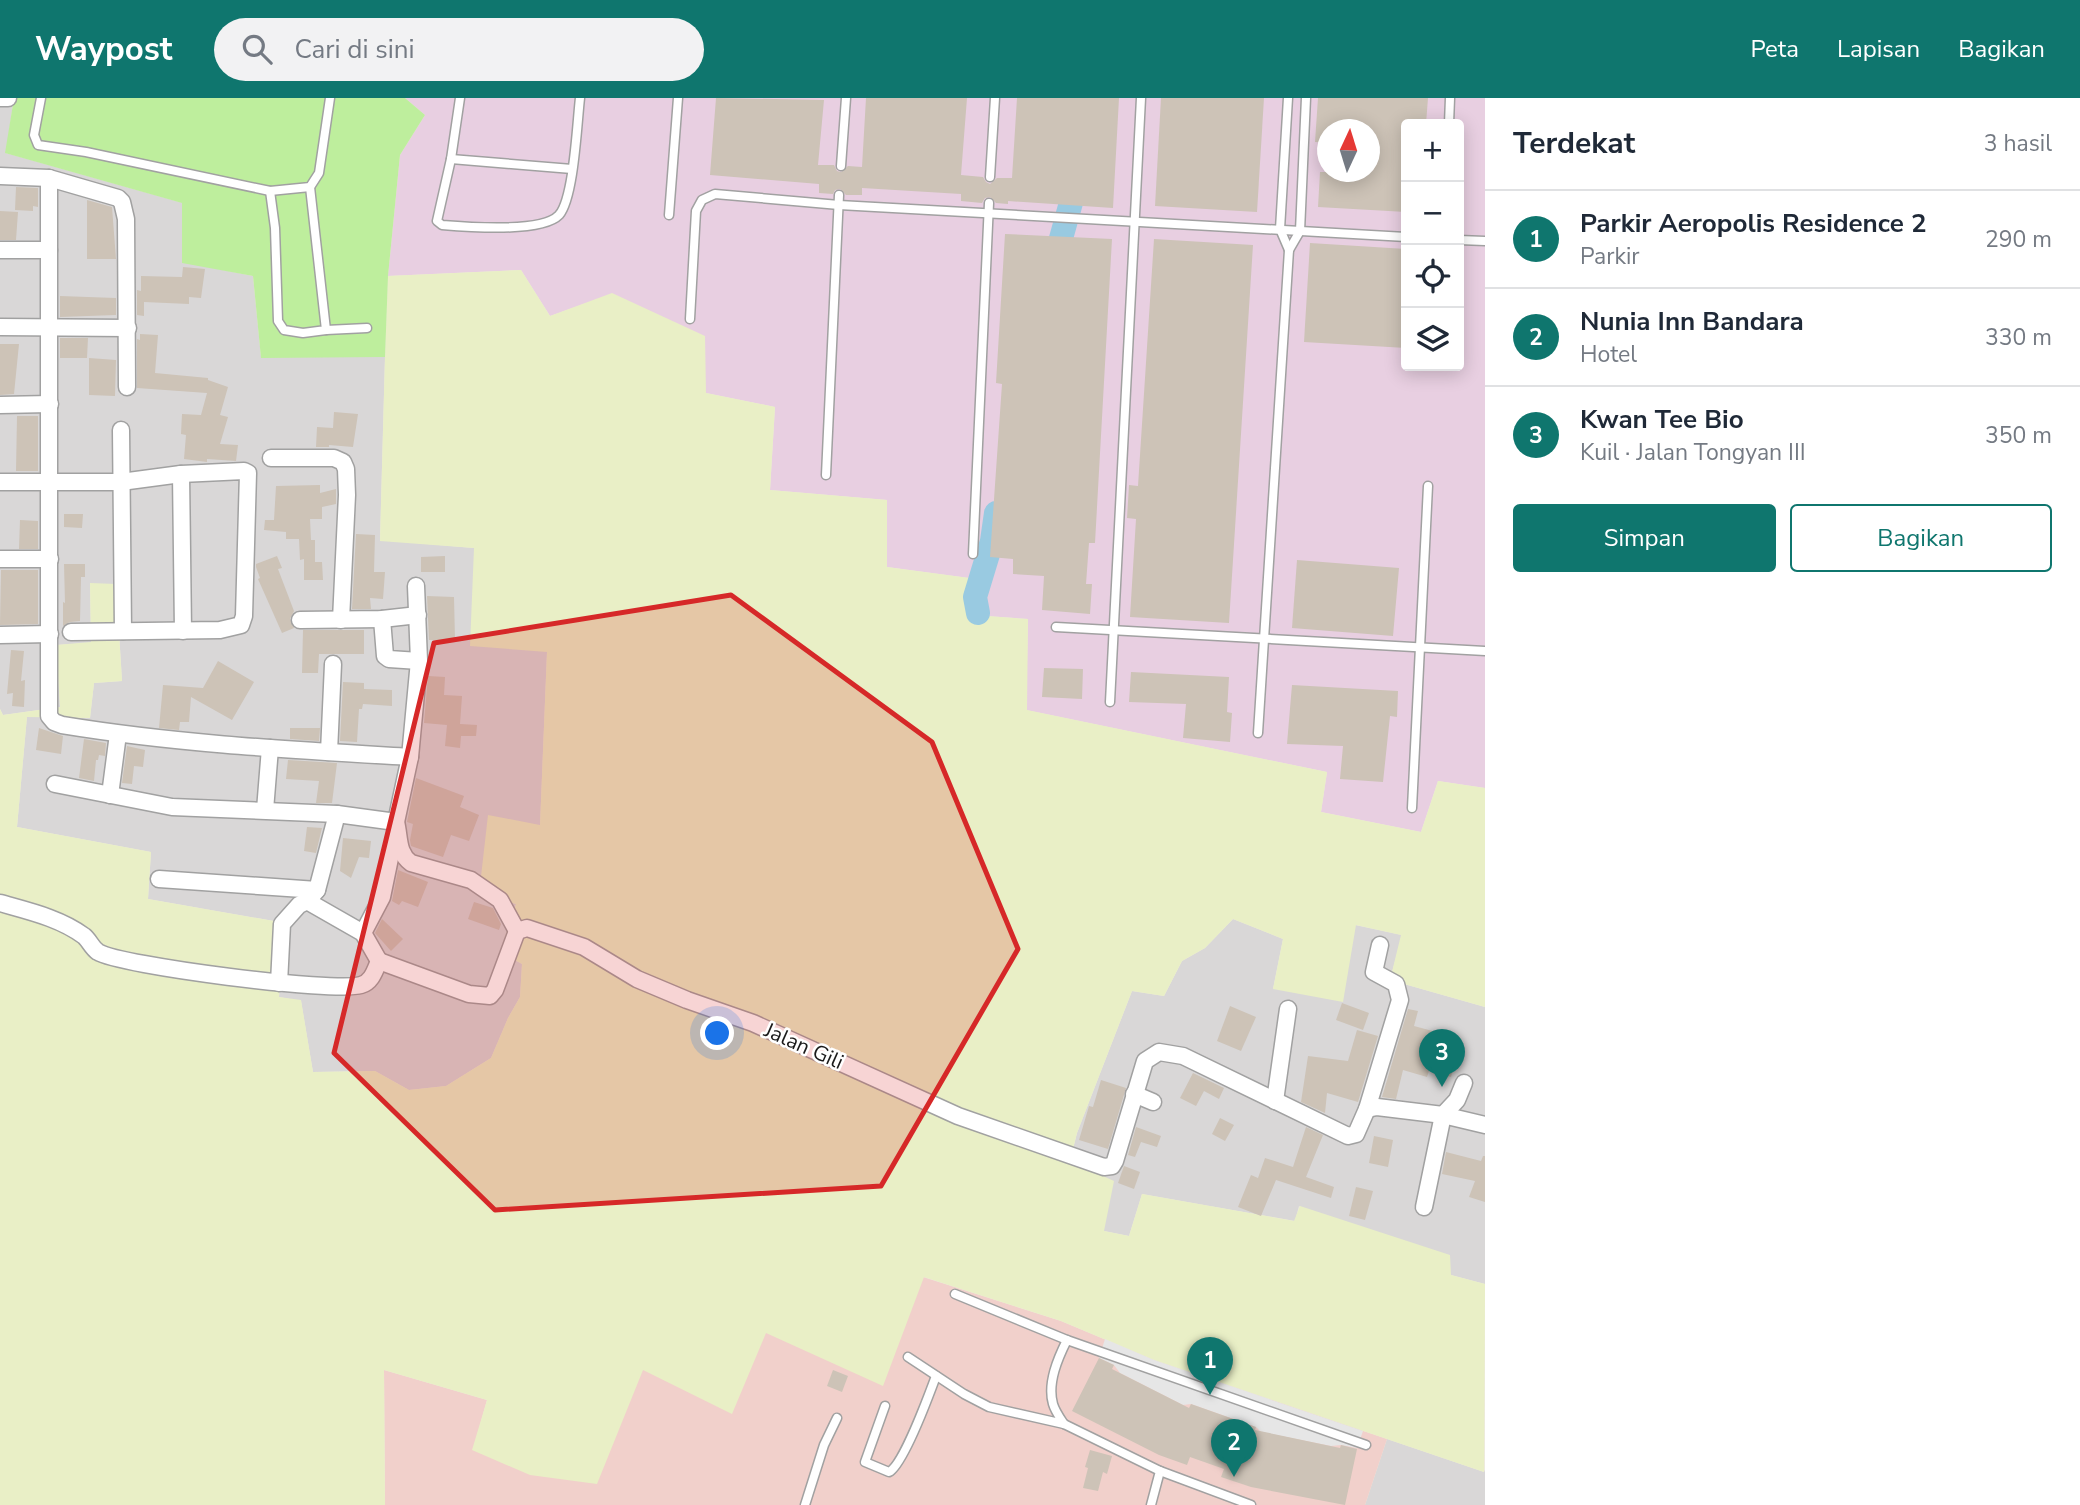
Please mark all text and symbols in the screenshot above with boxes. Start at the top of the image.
search box [214,18,704,81]
text: Waypost [35,27,172,72]
icon: search [238,30,276,68]
text: Cari di sini [294,32,415,67]
text: Peta [1750,33,1799,65]
text: Lapisan [1837,33,1920,65]
text: Bagikan [1958,33,2045,65]
north arrow [1317,119,1380,182]
map controls [1401,119,1464,371]
button: + [1401,119,1464,182]
text: Terdekat [1513,123,1635,164]
text: 3 hasil [1984,128,2052,159]
button: − [1401,182,1464,245]
text: Parkir Aeropolis Residence 2 [1580,206,1927,241]
text: 1 [1529,224,1543,255]
text: 290 m [1985,224,2052,255]
text: Parkir [1580,241,1640,272]
button: locate [1401,245,1464,308]
text: Nunia Inn Bandara [1580,304,1804,339]
button: layers [1401,308,1464,371]
text: 2 [1529,322,1543,353]
text: 330 m [1985,322,2052,353]
text: Hotel [1580,339,1637,370]
text: Kwan Tee Bio [1580,402,1744,437]
text: 3 [1529,420,1543,451]
text: 350 m [1985,420,2052,451]
text: Kuil · Jalan Tongyan III [1580,437,1806,468]
button: Simpan [1513,504,1776,572]
button: Bagikan [1790,504,2052,572]
your location [700,1016,734,1050]
street label: Jalan Gili [759,1016,848,1076]
pin: 3 [1419,1029,1465,1087]
pin: 1 [1187,1337,1233,1395]
pin: 2 [1211,1419,1257,1477]

